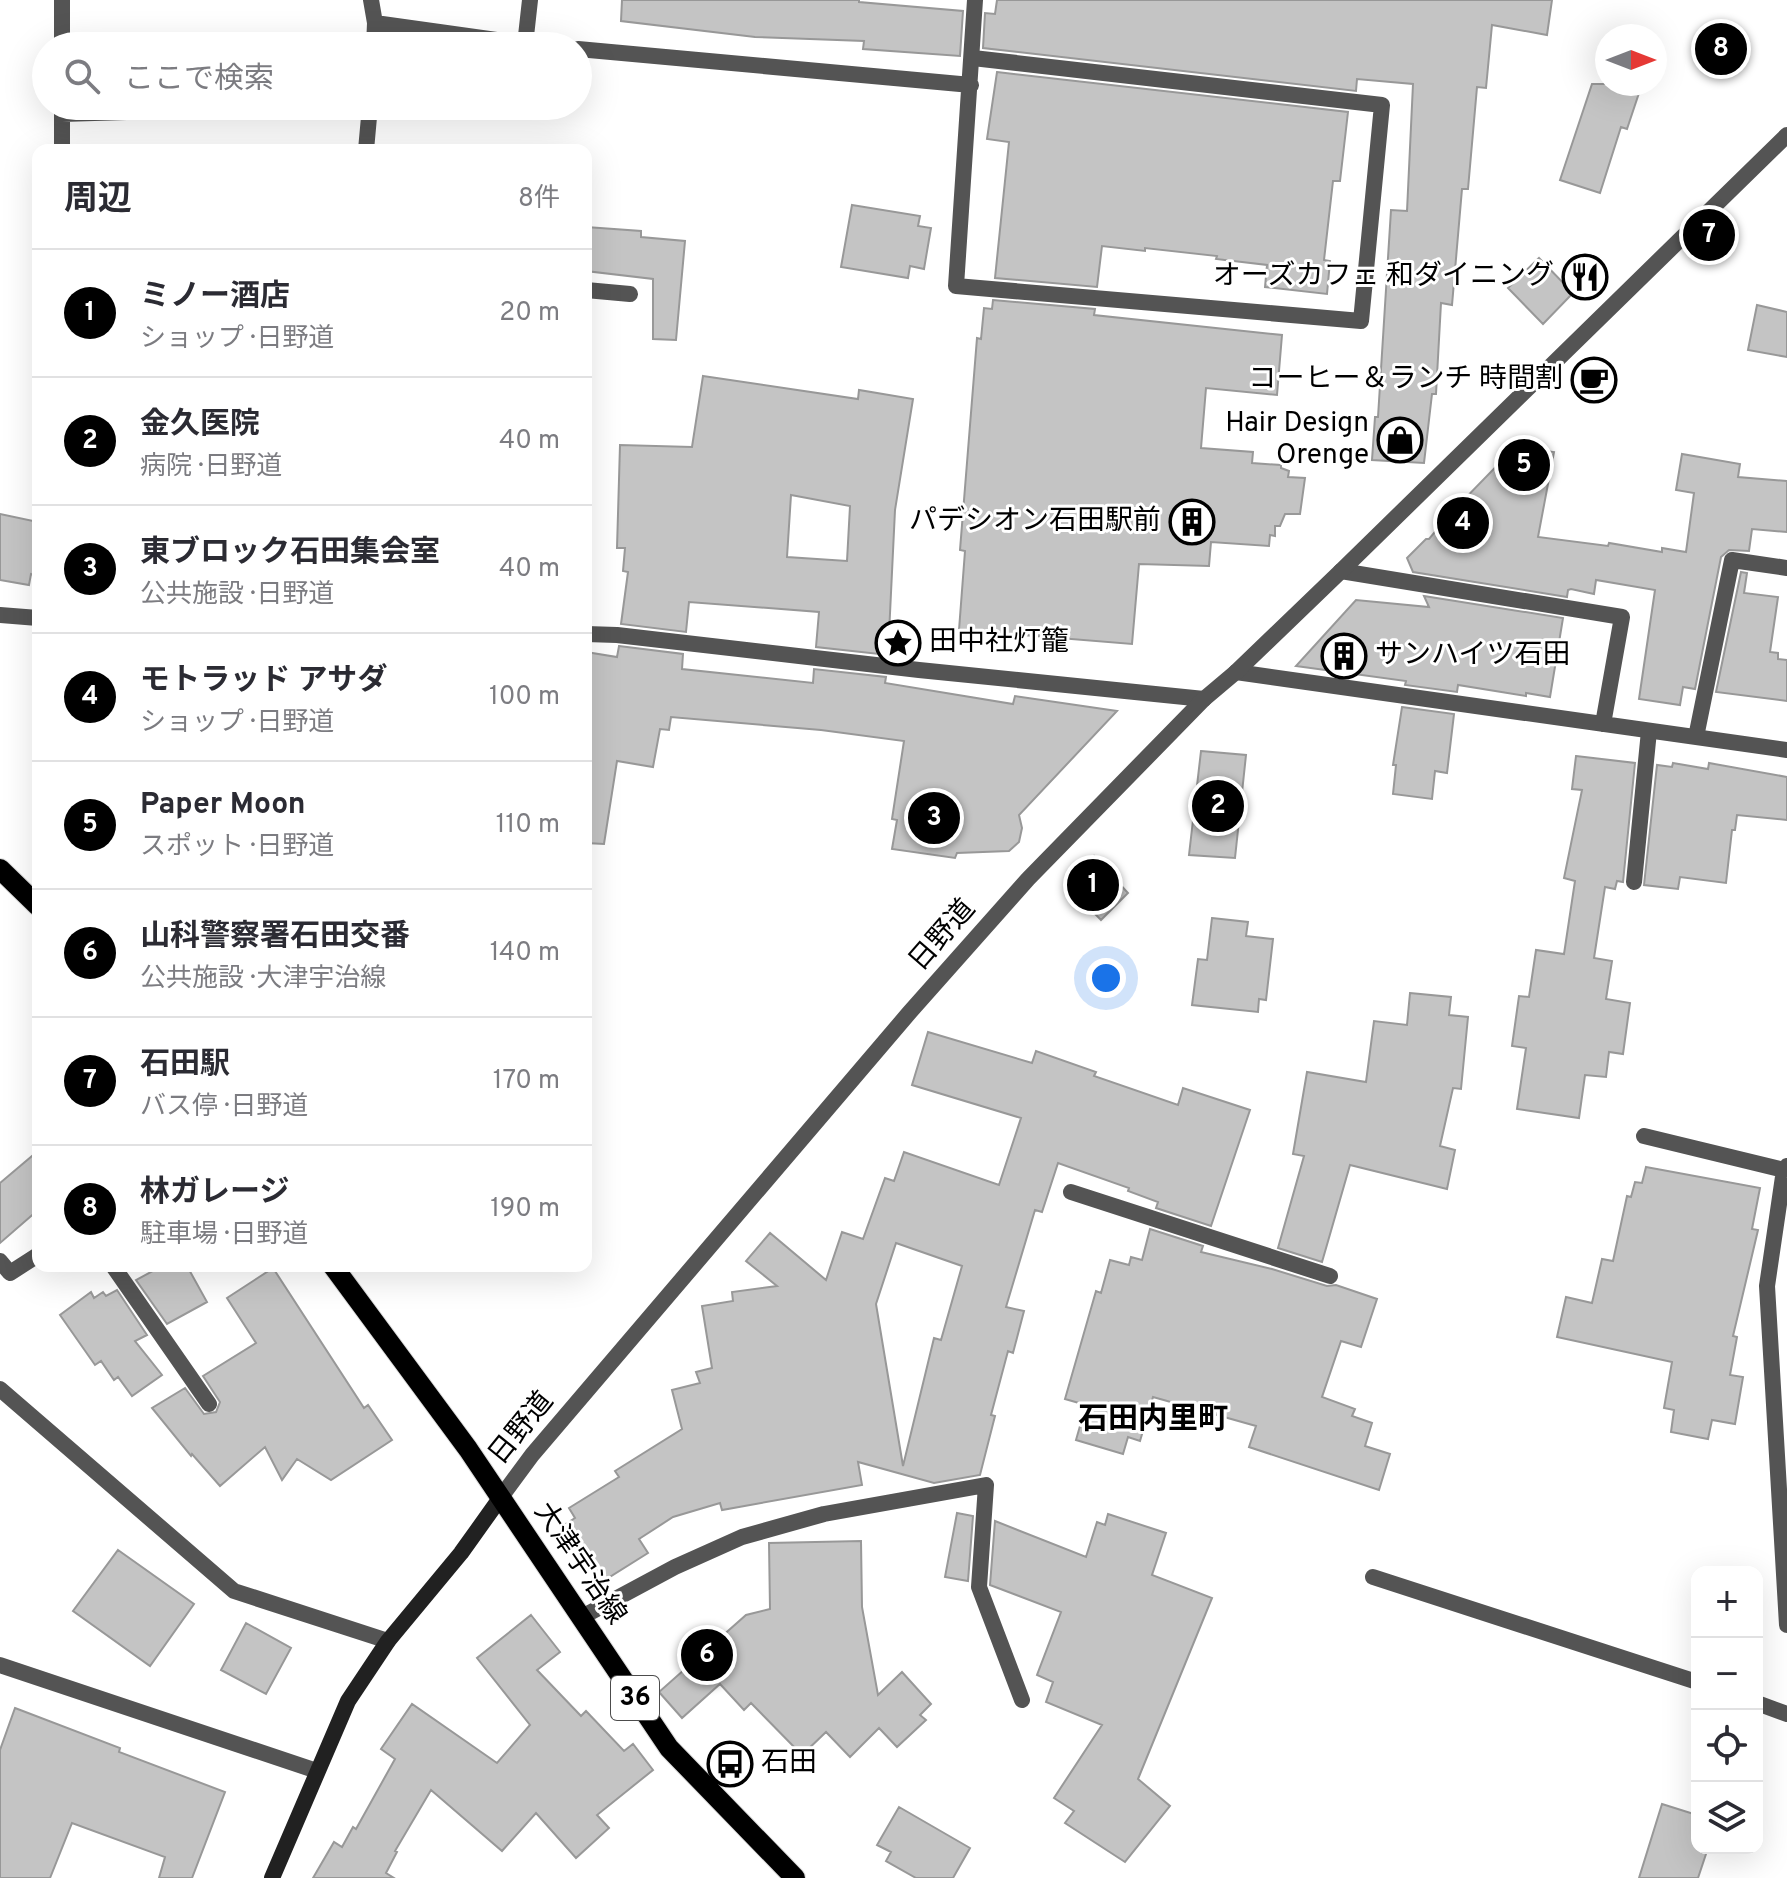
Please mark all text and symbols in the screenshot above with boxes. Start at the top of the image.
pin: 8 [1695,19,1747,79]
north arrow [1595,24,1667,96]
search box [32,32,592,120]
icon: search [60,54,104,98]
text: ここで検索 [124,62,274,99]
text: 周辺 [64,179,132,222]
text: 8件 [518,183,560,216]
pin: 7 [1683,205,1735,265]
restaurant icon: オーズカフェ 和ダイニング [1561,253,1609,301]
place label: オーズカフェ 和ダイニング [1213,259,1554,295]
text: ミノー酒店 [140,279,290,316]
text: 1 [85,297,95,330]
text: 20 m [499,297,560,330]
text: ショップ · 日野道 [140,323,334,356]
cafe icon: コーヒー＆ランチ 時間割 [1570,356,1618,404]
place label: コーヒー＆ランチ 時間割 [1248,362,1563,398]
place label: Hair Design Orenge [1225,406,1369,474]
text: 金久医院 [140,407,260,444]
shop icon: Hair Design Orenge [1376,416,1424,464]
text: 2 [82,425,98,458]
text: 40 m [499,425,560,458]
pin: 5 [1498,435,1550,495]
text: 病院 · 日野道 [140,451,282,484]
pin: 4 [1437,493,1489,553]
building icon: パデシオン石田駅前 [1168,498,1216,546]
place label: パデシオン石田駅前 [909,504,1161,540]
text: 東ブロック石田集会室 [140,535,440,572]
text: 3 [82,553,98,586]
text: 40 m [499,553,560,586]
text: 公共施設 · 日野道 [140,579,334,612]
place icon: 田中社灯籠 [874,619,922,667]
place label: 田中社灯籠 [929,625,1069,661]
building icon: サンハイツ石田 [1320,632,1368,680]
place label: サンハイツ石田 [1375,638,1570,674]
text: モトラッド アサダ [140,663,388,700]
text: 4 [82,681,98,714]
text: 100 m [489,681,560,714]
text: ショップ · 日野道 [140,707,334,740]
pin: 2 [1192,776,1244,836]
text: Paper Moon [140,787,306,824]
pin: 3 [908,788,960,848]
text: 5 [82,809,98,842]
text: 110 m [496,809,560,842]
text: スポット · 日野道 [140,831,334,864]
pin: 1 [1067,855,1119,915]
street label: 日野道 [902,892,984,980]
text: 山科警察署石田交番 [140,919,410,956]
text: 6 [82,937,98,970]
text: 140 m [490,937,560,970]
your location [1086,958,1126,998]
text: 公共施設 · 大津宇治線 [140,963,386,996]
text: 石田駅 [140,1047,230,1084]
text: 7 [83,1065,97,1098]
text: 170 m [493,1065,560,1098]
text: バス停 · 日野道 [140,1091,308,1124]
text: 林ガレージ [140,1175,289,1212]
text: 8 [82,1193,98,1226]
text: 190 m [490,1193,560,1226]
text: 駐車場 · 日野道 [140,1219,308,1252]
street label: 日野道 [482,1385,562,1473]
district label: 石田内里町 [1078,1402,1228,1439]
street label: 大津宇治線 [525,1496,633,1632]
map controls [1691,1566,1763,1854]
button: + [1691,1566,1763,1638]
pin: 6 [681,1625,733,1685]
button: − [1691,1638,1763,1710]
road number: 36 [611,1676,659,1720]
button: locate [1691,1710,1763,1782]
bus stop icon: 石田 [706,1740,754,1788]
place label: 石田 [761,1746,817,1782]
button: layers [1691,1782,1763,1854]

